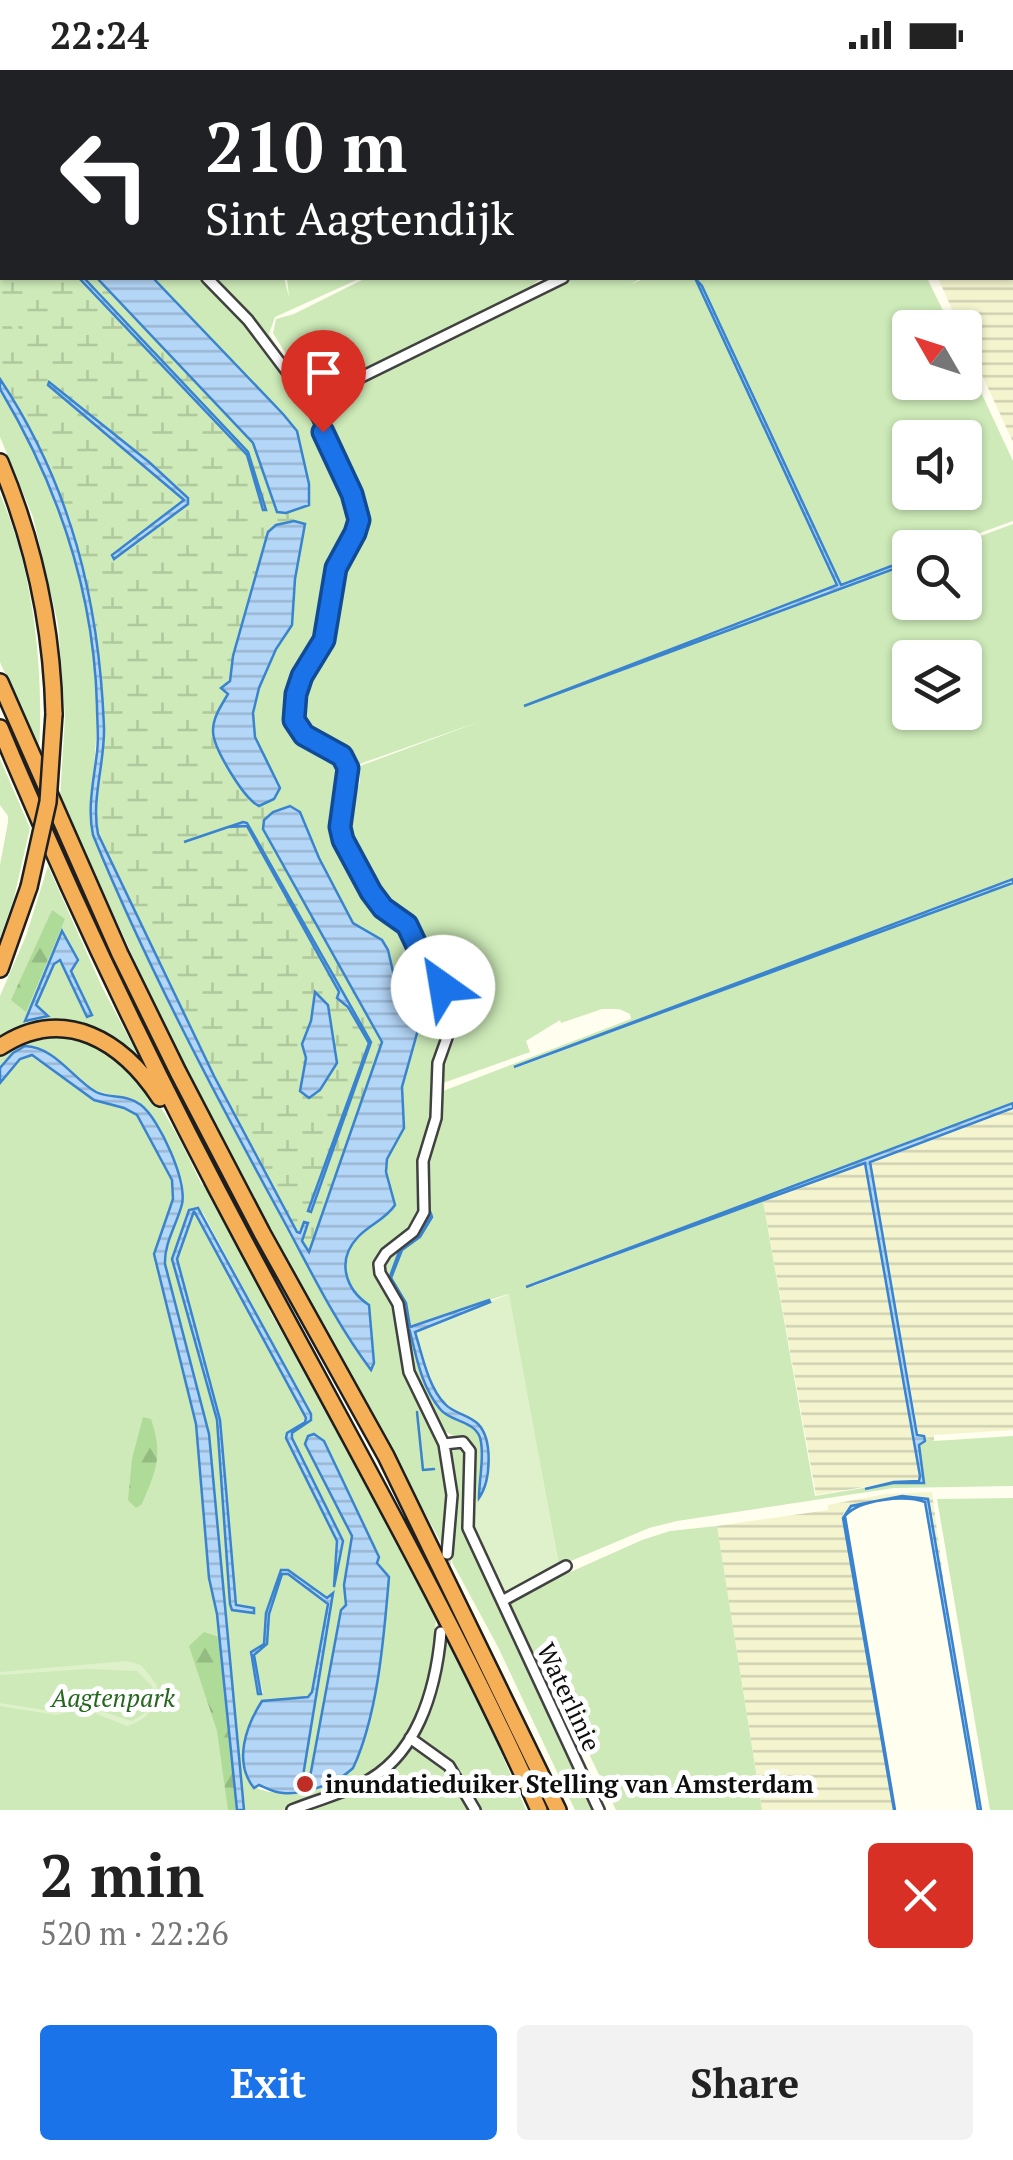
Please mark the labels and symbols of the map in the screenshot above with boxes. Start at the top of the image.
north arrow [892,310,982,400]
pin [281,330,366,433]
position arrow [391,935,495,1039]
street label: Waterlinie [530,1637,609,1756]
park label: Aagtenpark [49,1681,176,1714]
place label: inundatieduiker Stelling van Amsterdam [325,1767,814,1800]
marker: inundatieduiker Stelling van Amsterdam [294,1773,316,1795]

